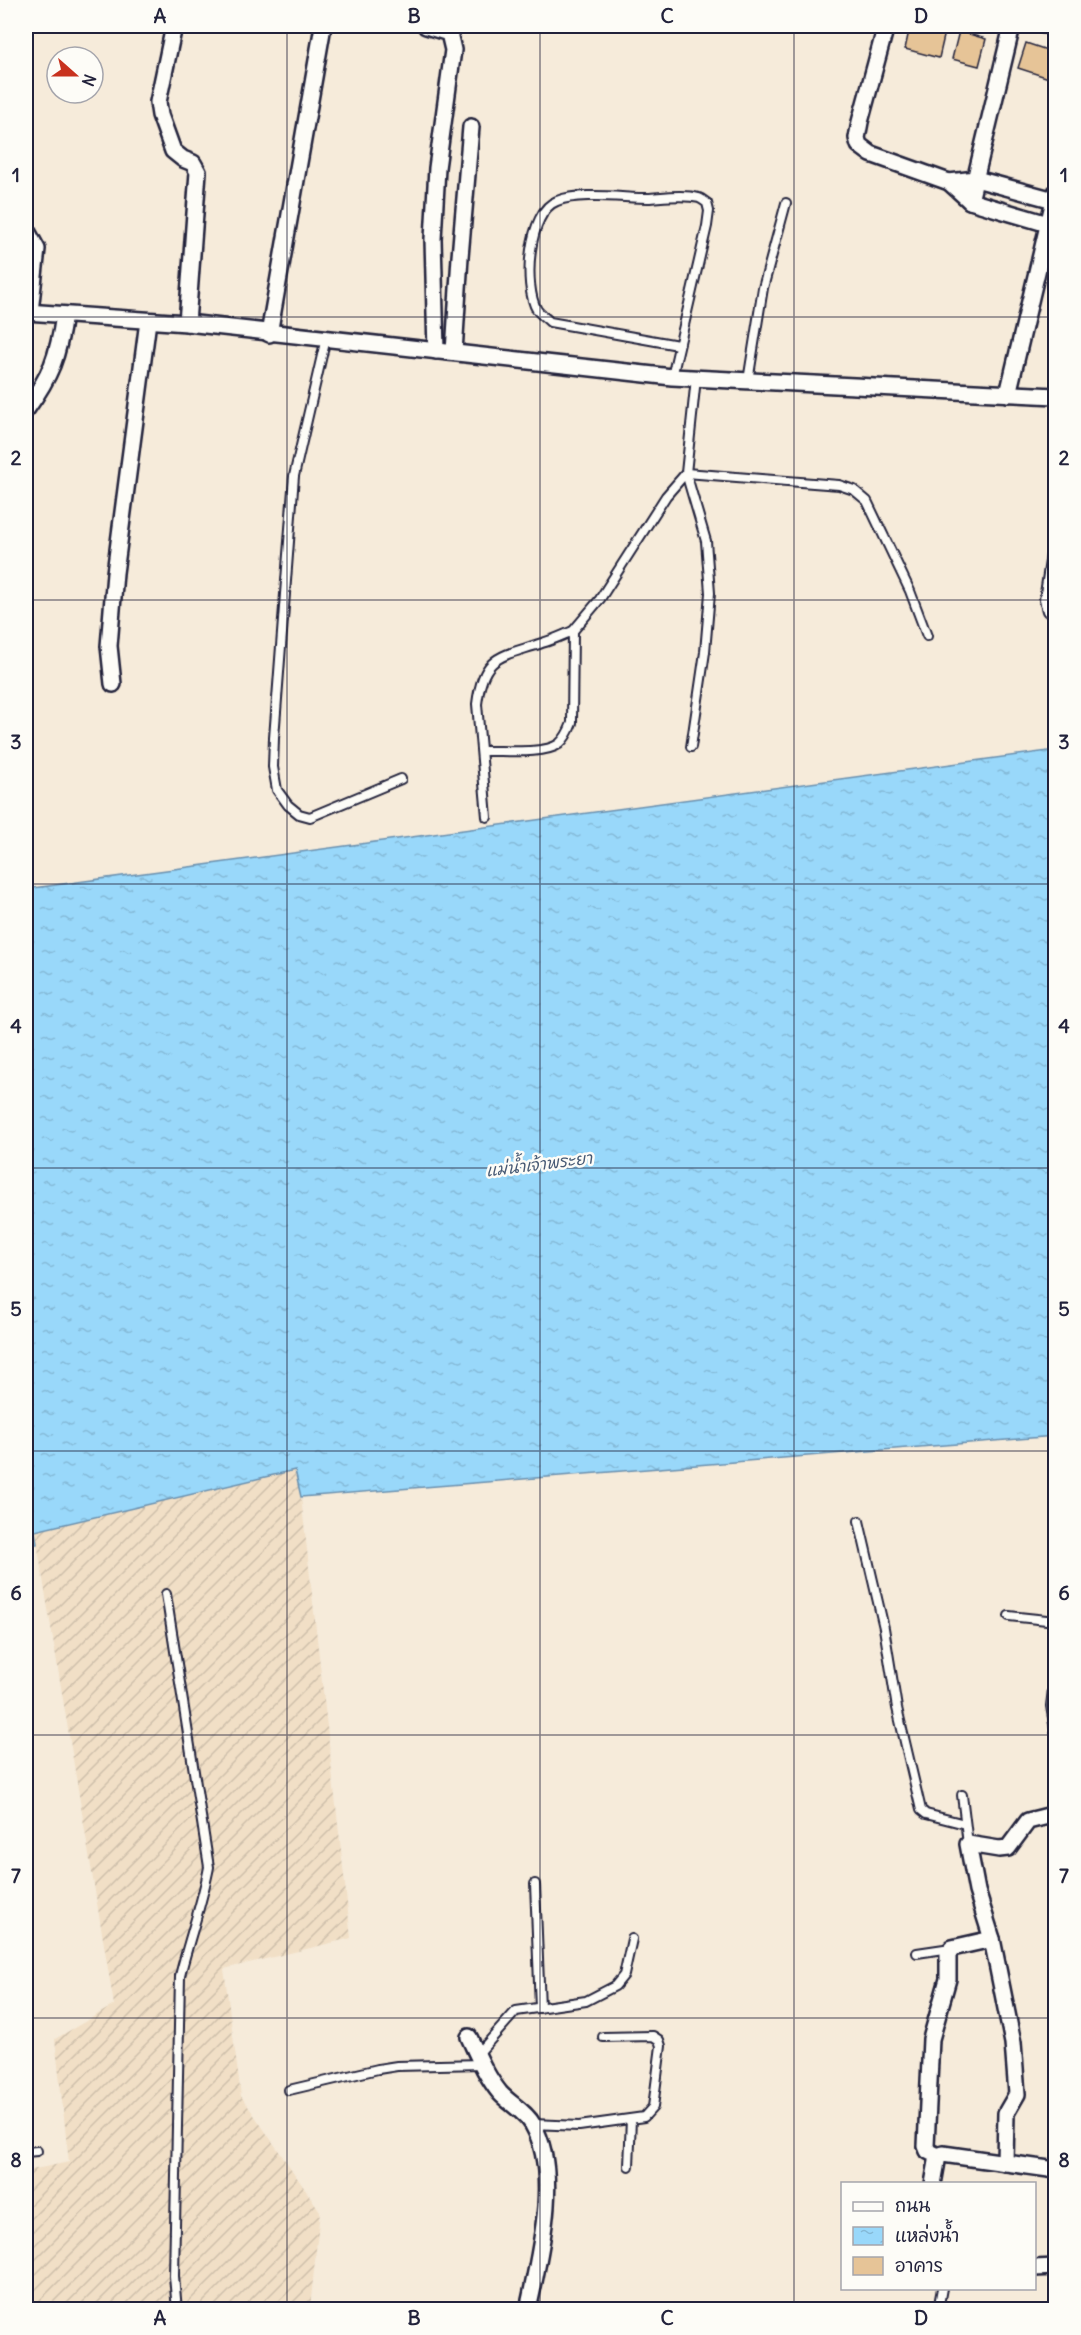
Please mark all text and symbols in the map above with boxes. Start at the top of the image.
text: A [154,3,167,28]
text: B [407,3,421,28]
text: C [660,3,674,28]
text: D [914,3,928,28]
north arrow [45,45,105,105]
text: N [78,72,100,89]
text: 1 [12,162,20,187]
text: 1 [1060,162,1068,187]
text: 2 [11,445,22,470]
text: 2 [1059,445,1070,470]
text: 3 [10,729,22,754]
text: 3 [1058,729,1070,754]
text: 4 [10,1013,22,1038]
text: 4 [1058,1013,1070,1038]
water label: แม่น้ำเจ้าพระยา [484,1143,594,1180]
text: 5 [10,1296,22,1321]
text: 5 [1058,1296,1070,1321]
text: 6 [10,1580,22,1605]
text: 6 [1058,1580,1070,1605]
text: 7 [11,1863,21,1888]
text: 7 [1059,1863,1069,1888]
text: 8 [10,2147,22,2172]
text: 8 [1058,2147,1070,2172]
legend [841,2182,1036,2290]
text: ถนน [895,2194,930,2217]
text: แหล่งน้ำ [895,2219,959,2247]
text: อาคาร [895,2254,943,2277]
text: A [154,2305,167,2330]
text: B [407,2305,421,2330]
text: C [660,2305,674,2330]
text: D [914,2305,928,2330]

